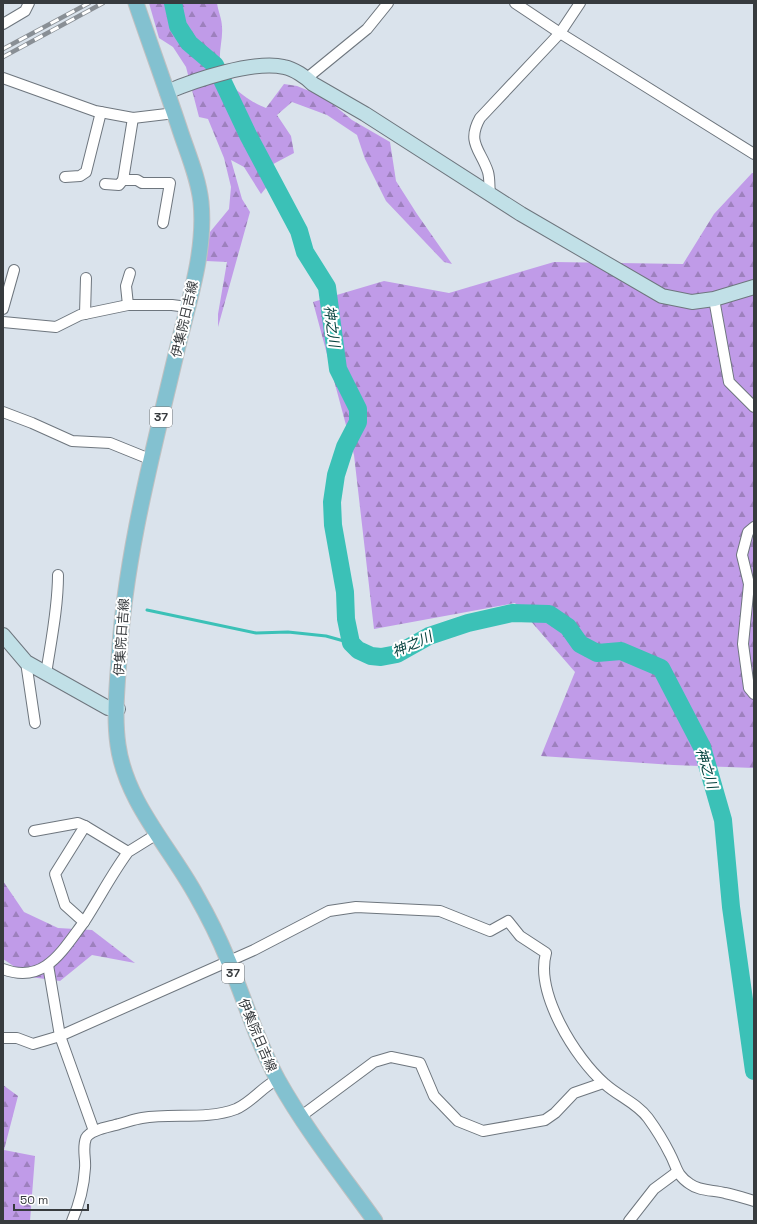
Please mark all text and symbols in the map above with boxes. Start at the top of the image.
street label: 伊集院日吉線 [167,279,202,359]
water label: 神之川 [320,304,344,350]
road number: 37 [150,407,172,427]
street label: 伊集院日吉線 [110,598,133,677]
water label: 神之川 [389,626,437,661]
water label: 神之川 [692,745,722,793]
road number: 37 [222,963,244,983]
street label: 伊集院日吉線 [234,996,281,1074]
scale bar [14,1186,88,1212]
text: 50 m [20,1192,48,1208]

